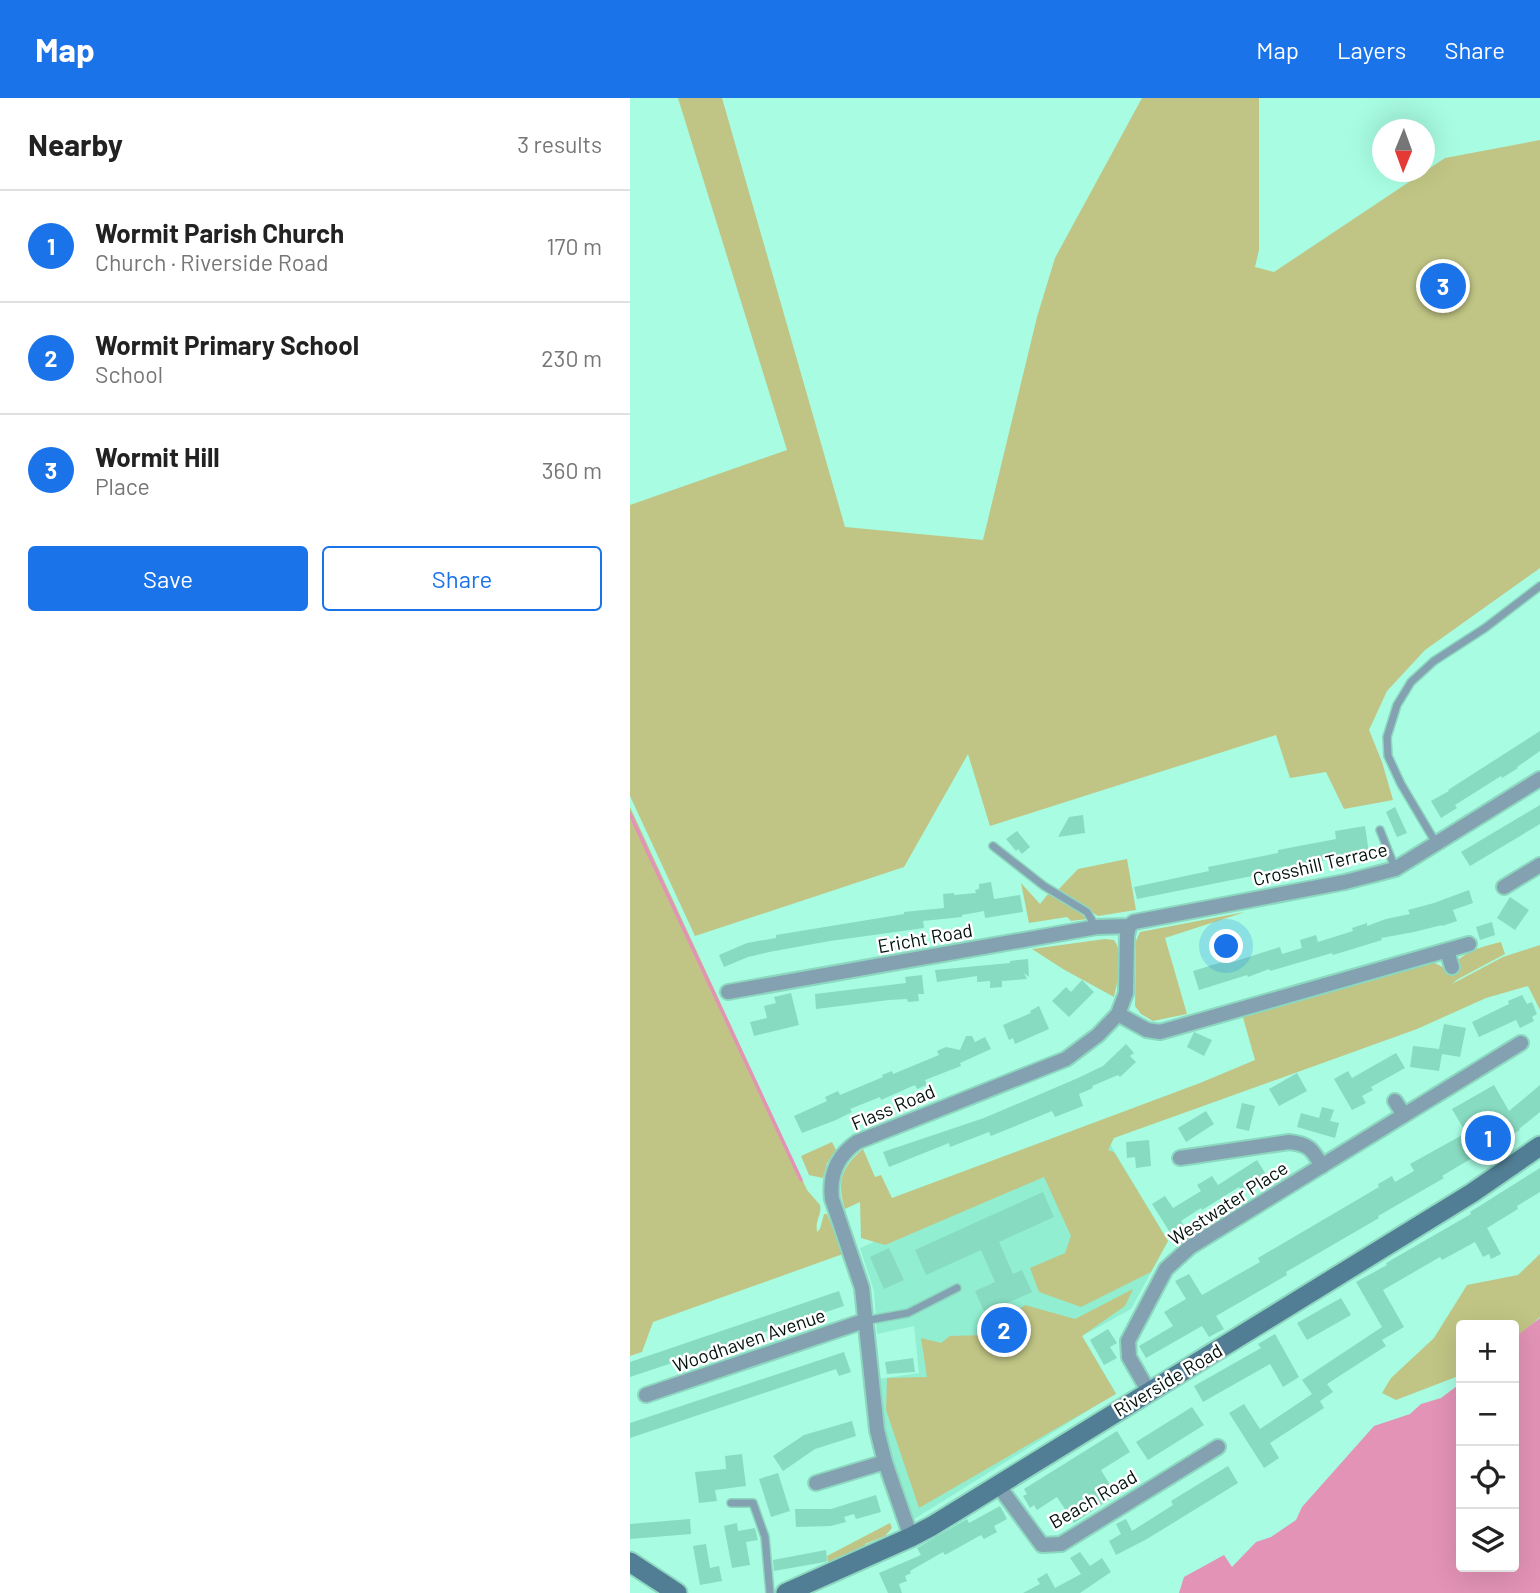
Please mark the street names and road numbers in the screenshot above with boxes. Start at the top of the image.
street label: Crosshill Terrace [1250,837,1389,890]
street label: Ericht Road [876,918,974,957]
street label: Flass Road [847,1079,938,1134]
street label: Westwater Place [1164,1155,1292,1250]
street label: Woodhaven Avenue [669,1303,828,1376]
street label: Riverside Road [1109,1338,1226,1421]
street label: Beach Road [1045,1464,1141,1533]

